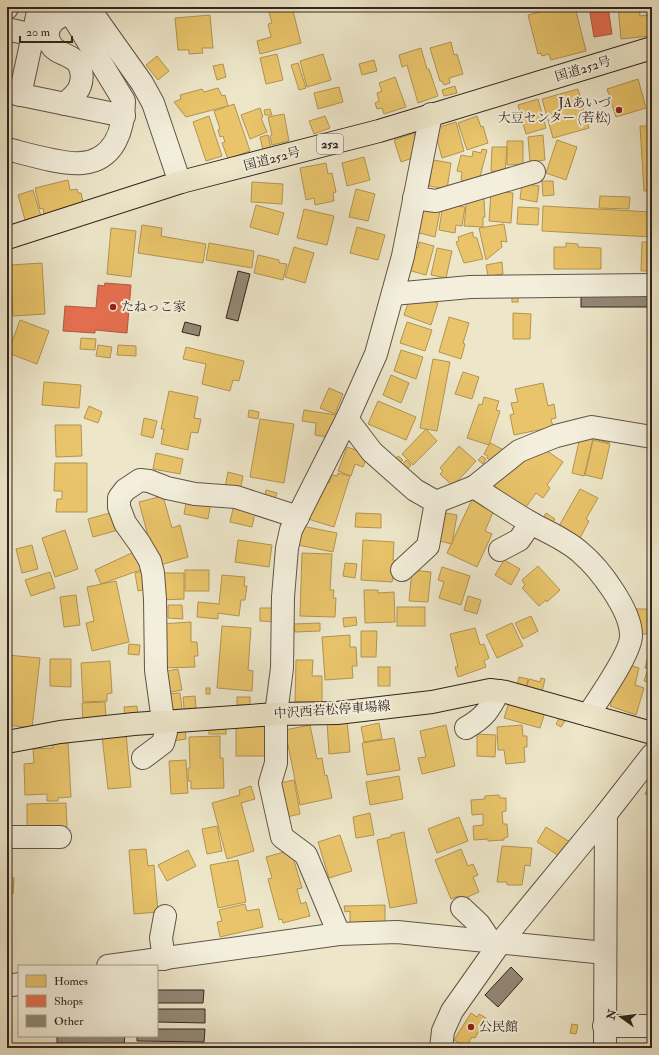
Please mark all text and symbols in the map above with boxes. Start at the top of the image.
scale bar [20,18,72,44]
text: 20 m [26,25,51,40]
street label: 国道252号 [553,53,613,85]
place label: JAあいづ 大豆センター (若松) [498,95,611,126]
marker: JAあいづ 大豆センター (若松) [614,105,624,115]
road number: 252 [317,134,343,154]
street label: 国道252号 [242,144,302,174]
place label: たねっこ家 [121,299,186,315]
marker: たねっこ家 [108,302,118,312]
street label: 中沢西若松停車場線 [273,698,391,722]
legend [18,965,158,1037]
text: Homes [54,974,88,989]
text: Shops [54,994,83,1009]
north arrow [601,997,641,1037]
text: N [604,1007,620,1022]
text: Other [54,1014,84,1029]
place label: 公民館 [479,1019,518,1035]
marker: 公民館 [466,1022,476,1032]

